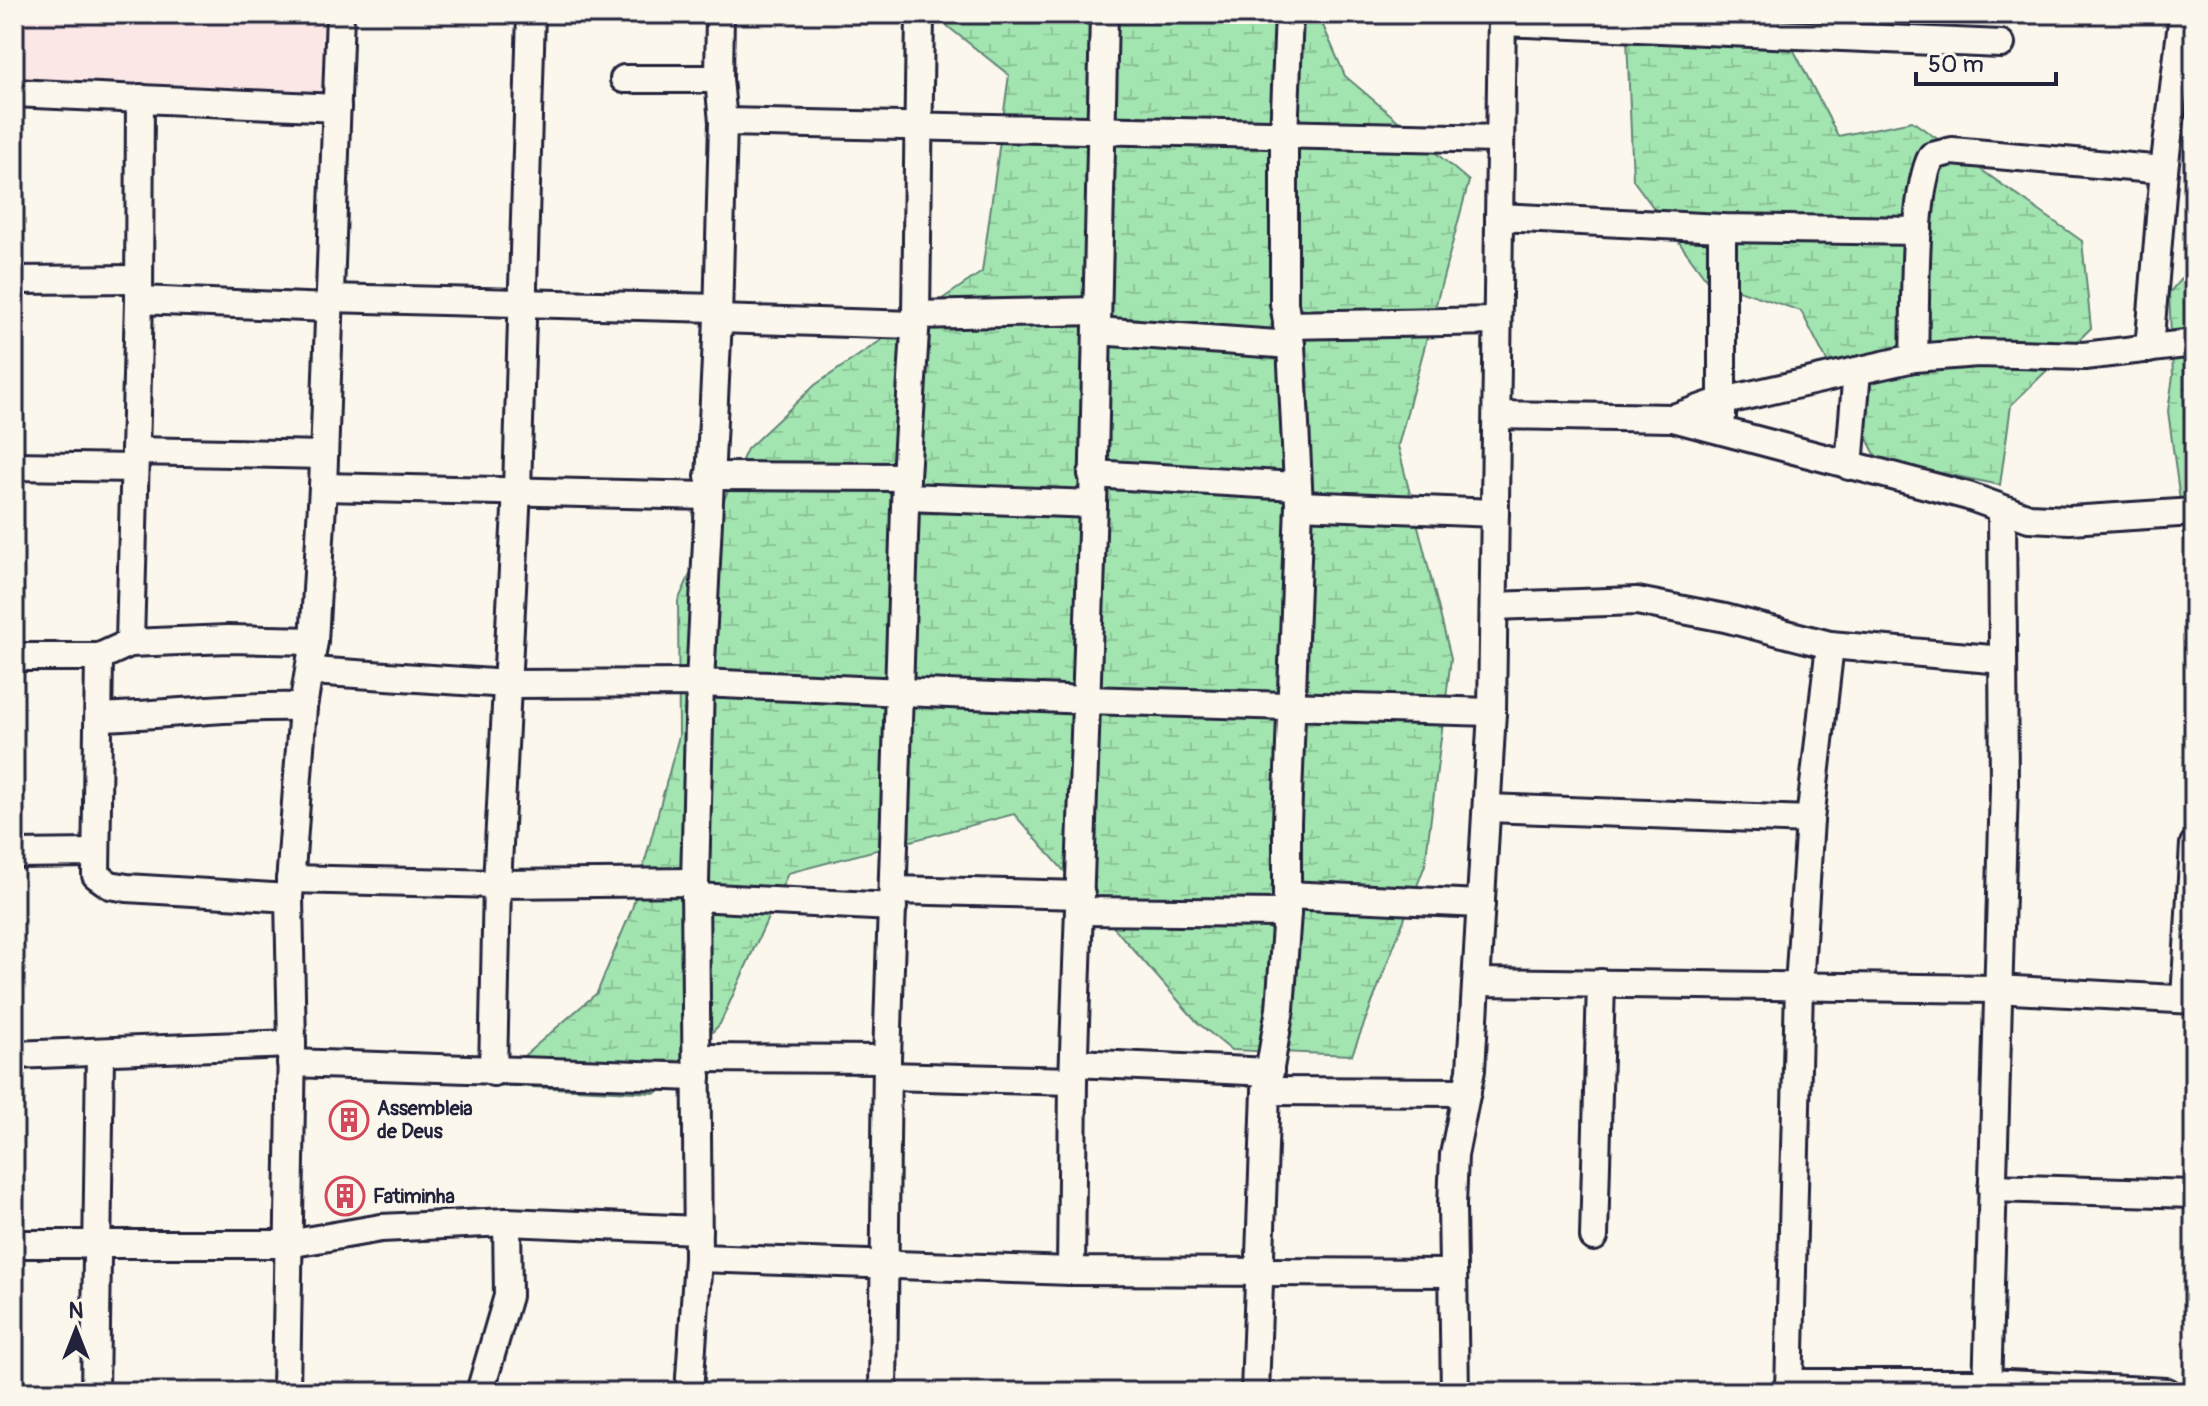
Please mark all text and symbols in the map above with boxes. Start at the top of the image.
scale bar [1916,36,2056,86]
text: 50 m [1928,50,1984,79]
place label: Assembleia de Deus [377,1096,473,1144]
building icon: Assembleia de Deus [328,1099,370,1141]
building icon: Fatiminha [324,1175,366,1217]
place label: Fatiminha [373,1184,455,1209]
north arrow [36,1290,116,1370]
text: N [69,1297,84,1325]

